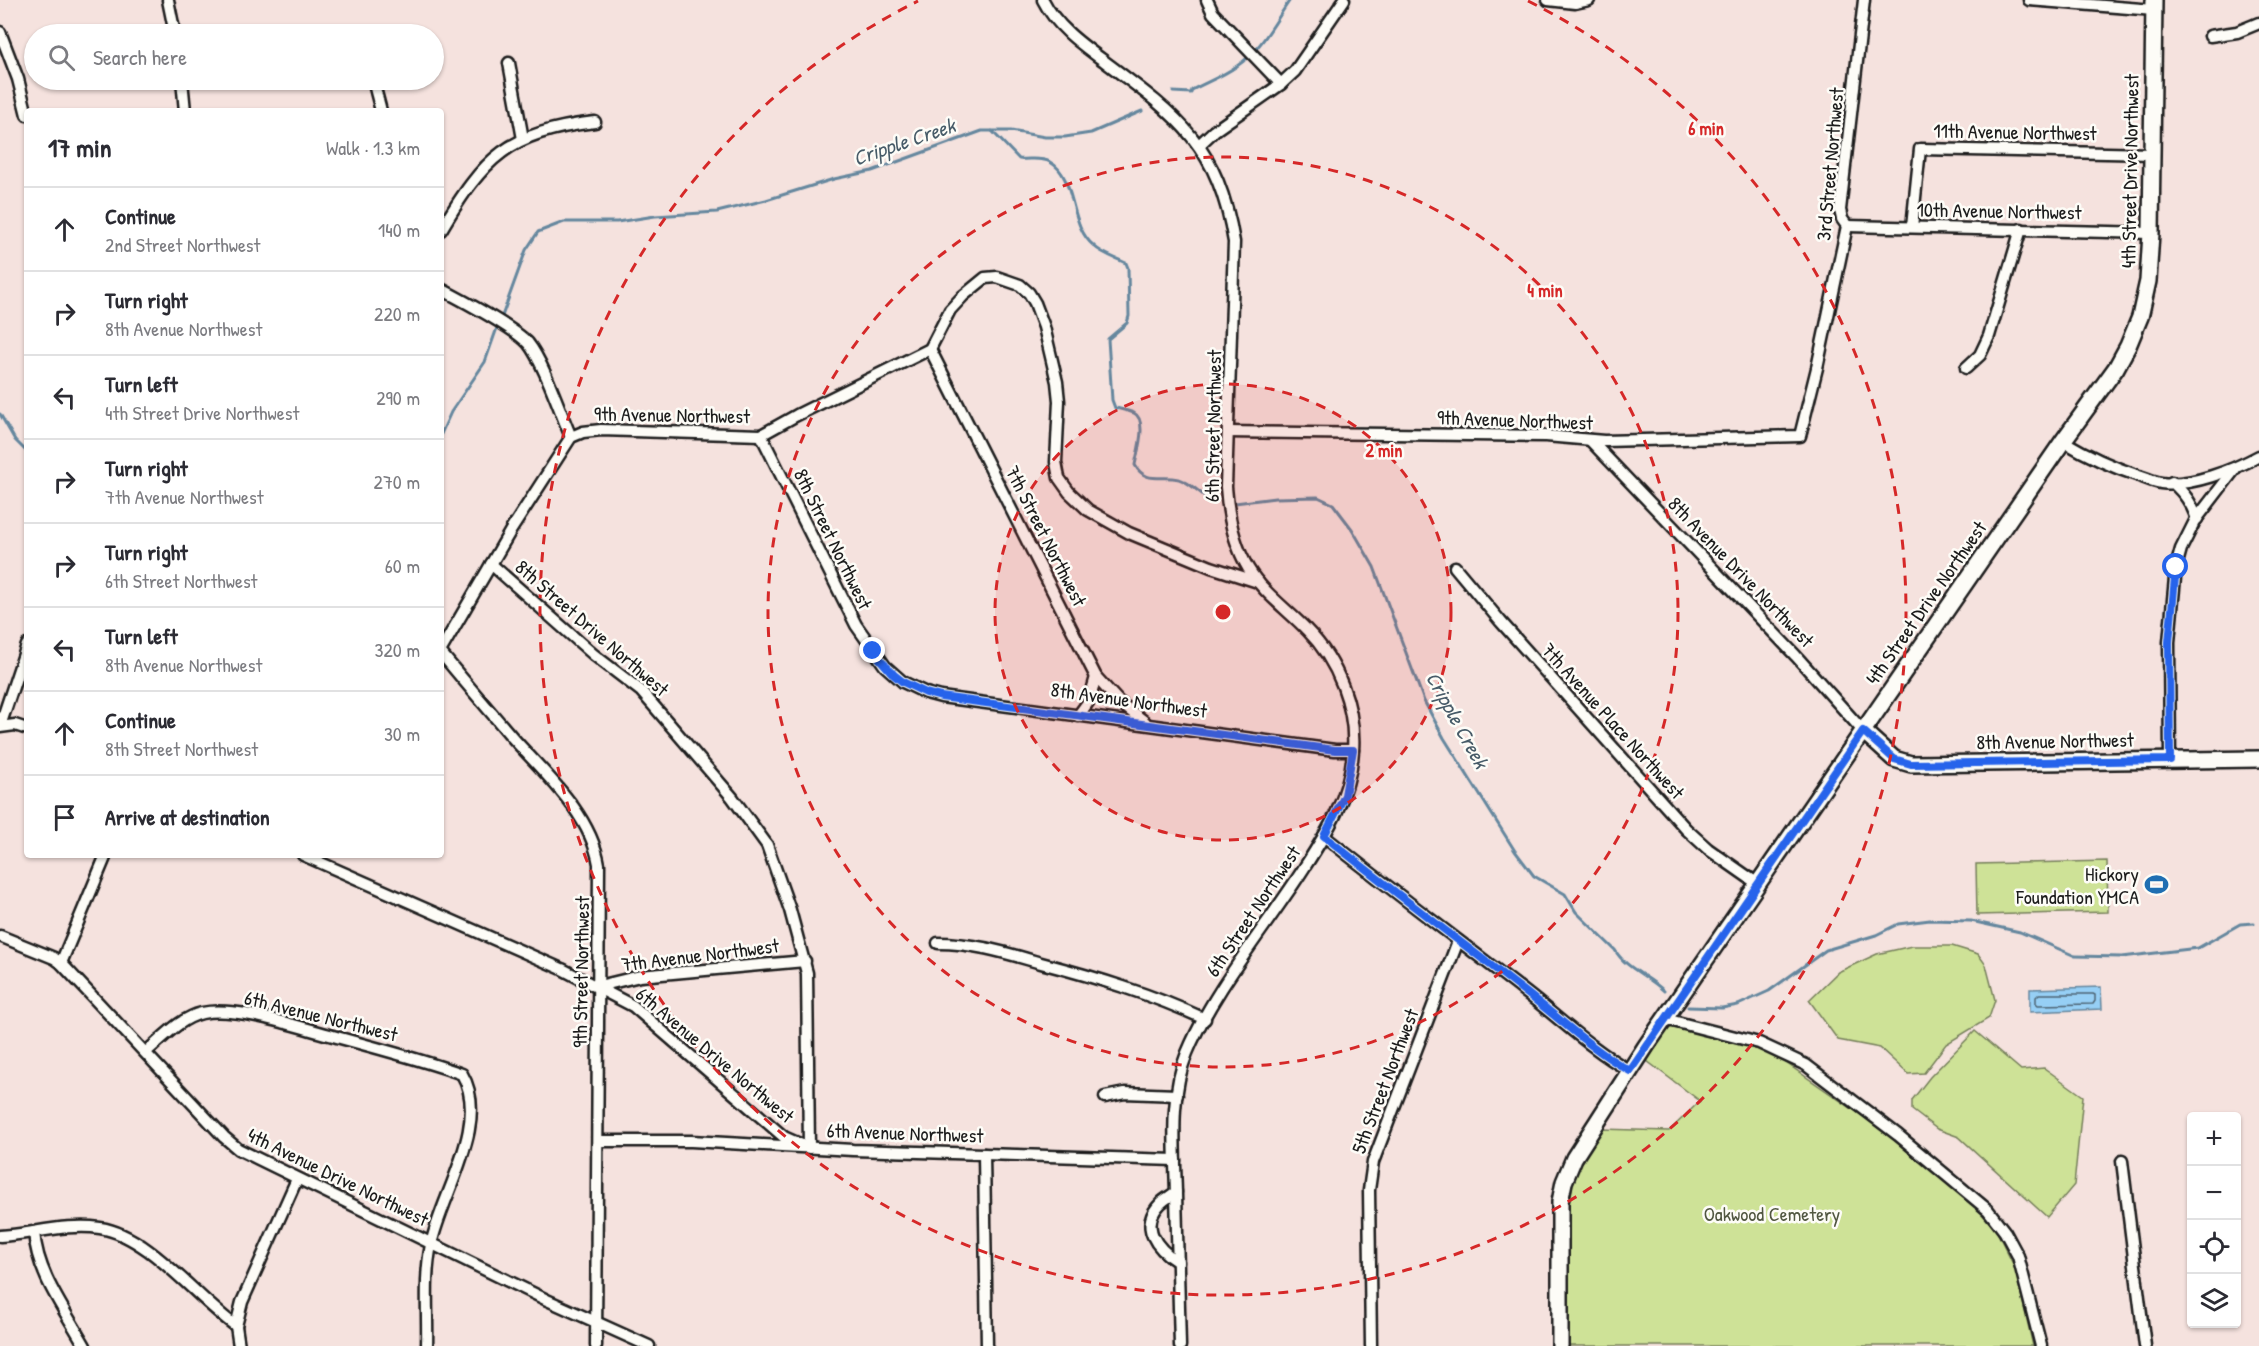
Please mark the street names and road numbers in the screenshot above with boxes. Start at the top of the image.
street label: 4th Street Drive Northwest [2114,73,2145,268]
street label: 3rd Street Northwest [1809,85,1850,242]
street label: 11th Avenue Northwest [1933,117,2098,146]
street label: 10th Avenue Northwest [1916,196,2083,225]
street label: 6th Street Northwest [1198,348,1227,502]
street label: 9th Avenue Northwest [594,400,751,429]
street label: 9th Avenue Northwest [1437,403,1595,436]
street label: 7th Street Northwest [999,461,1094,612]
street label: 8th Street Northwest [788,464,880,615]
street label: 8th Avenue Drive Northwest [1662,490,1821,654]
street label: 4th Street Drive Northwest [1859,514,1993,690]
street label: 8th Street Drive Northwest [510,553,676,703]
street label: 7th Avenue Place Northwest [1536,637,1692,805]
street label: 8th Avenue Northwest [1049,675,1210,724]
street label: 8th Avenue Northwest [1976,726,2135,755]
street label: 6th Street Northwest [1199,839,1307,981]
street label: 9th Street Northwest [566,895,595,1048]
street label: 7th Avenue Northwest [620,931,781,978]
street label: 6th Avenue Drive Northwest [630,980,801,1130]
street label: 6th Avenue Northwest [242,983,401,1048]
street label: 5th Street Northwest [1345,1004,1425,1157]
street label: 6th Avenue Northwest [826,1116,985,1149]
street label: 4th Avenue Drive Northwest [243,1121,434,1233]

